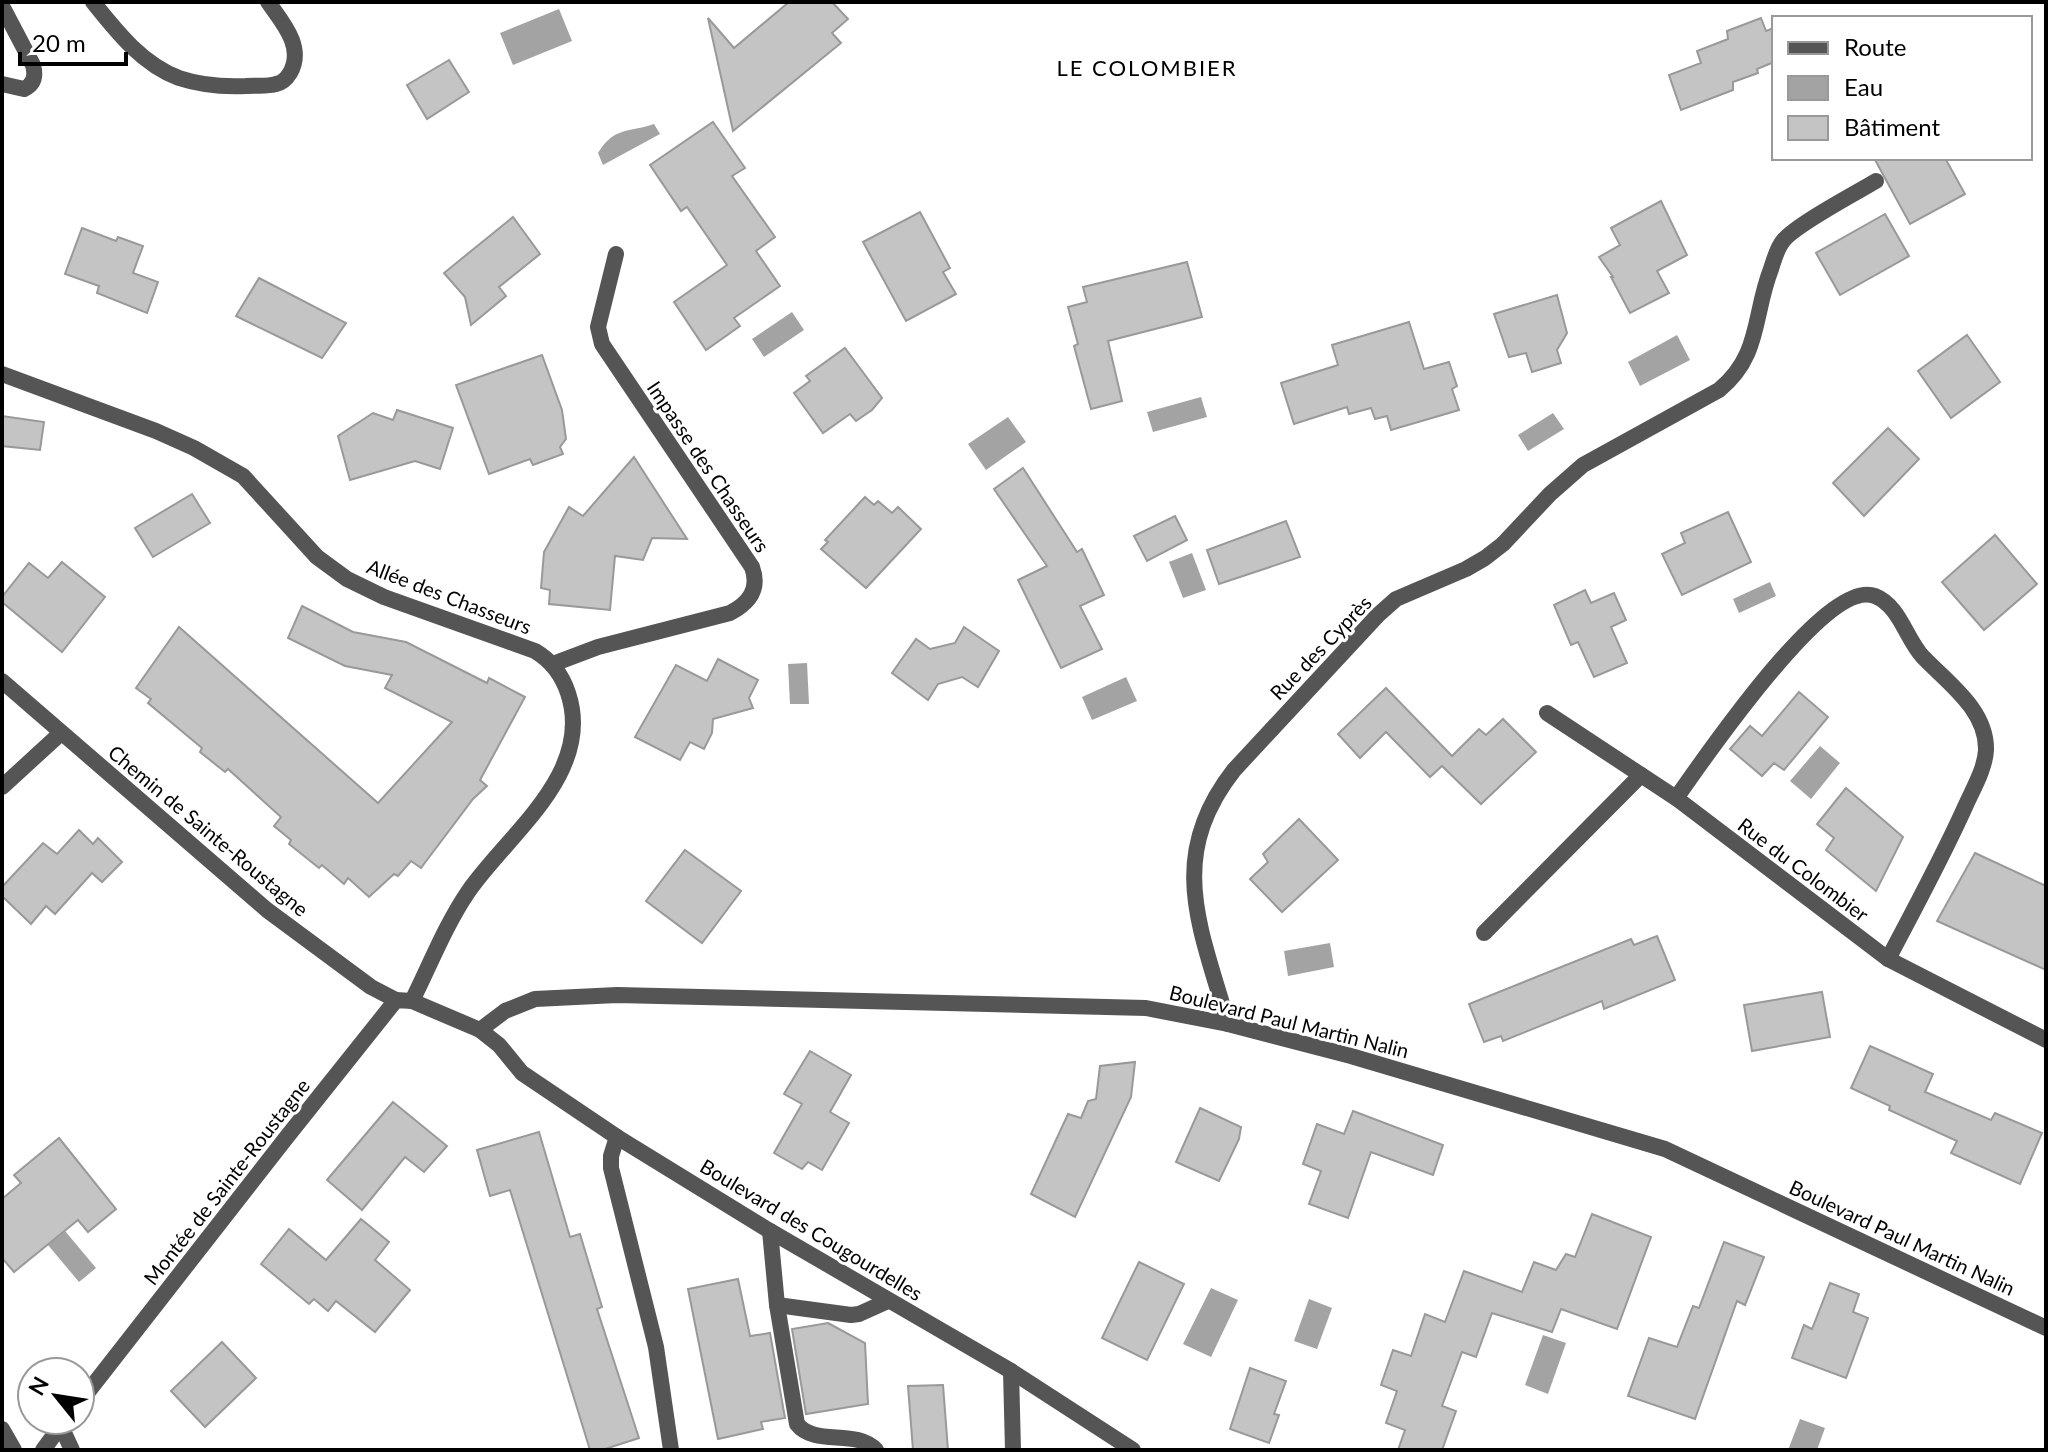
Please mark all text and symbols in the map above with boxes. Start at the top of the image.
scale bar [20,16,126,66]
legend [1772,16,2032,160]
text: 20 m [32,28,86,57]
text: Route [1844,32,1906,61]
district label: LE COLOMBIER [1056,54,1238,81]
text: Eau [1844,72,1883,101]
text: Bâtiment [1844,112,1941,141]
street label: Impasse des Chasseurs [643,376,775,556]
street label: Allée des Chasseurs [364,554,535,638]
street label: Rue des Cyprès [1265,590,1376,704]
street label: Chemin de Sainte-Roustagne [104,740,313,921]
street label: Rue du Colombier [1734,812,1874,927]
street label: Boulevard Paul Martin Nalin [1167,980,1411,1062]
street label: Montée de Sainte-Roustagne [138,1074,314,1289]
street label: Boulevard des Cougourdelles [696,1153,927,1305]
street label: Boulevard Paul Martin Nalin [1786,1174,2019,1300]
north arrow [16,1356,96,1436]
text: N [22,1372,54,1400]

